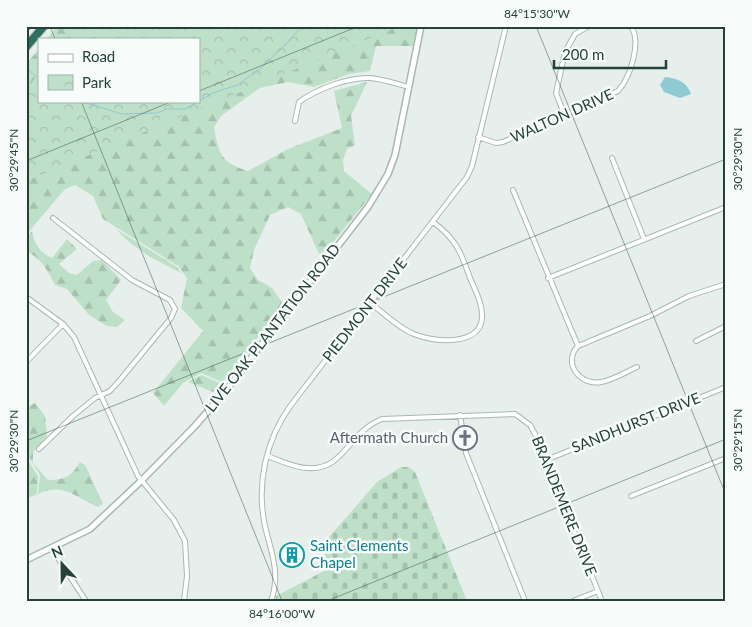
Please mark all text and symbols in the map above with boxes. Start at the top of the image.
text: 84°15'30"W [504,6,571,21]
legend [38,38,200,102]
scale bar [554,38,667,70]
text: 200 m [562,45,604,63]
text: Road [82,47,115,65]
text: Park [82,73,112,91]
street label: WALTON DRIVE [507,84,616,146]
text: 30°29'30"N [730,128,745,190]
text: 30°29'45"N [6,129,21,191]
street label: LIVE OAK PLANTATION ROAD [201,240,343,415]
street label: PIEDMONT DRIVE [318,254,410,365]
street label: SANDHURST DRIVE [569,388,703,456]
text: 30°29'15"N [730,409,745,471]
text: 30°29'30"N [6,410,21,472]
church icon: Aftermath Church [452,425,478,451]
place label: Aftermath Church [330,428,448,446]
street label: BRANDEMERE DRIVE [529,433,601,578]
place label: Saint Clements Chapel [310,536,408,571]
north arrow [38,540,88,590]
text: N [49,542,65,561]
building icon: Saint Clements Chapel [279,542,305,568]
text: 84°16'00"W [249,606,316,621]

